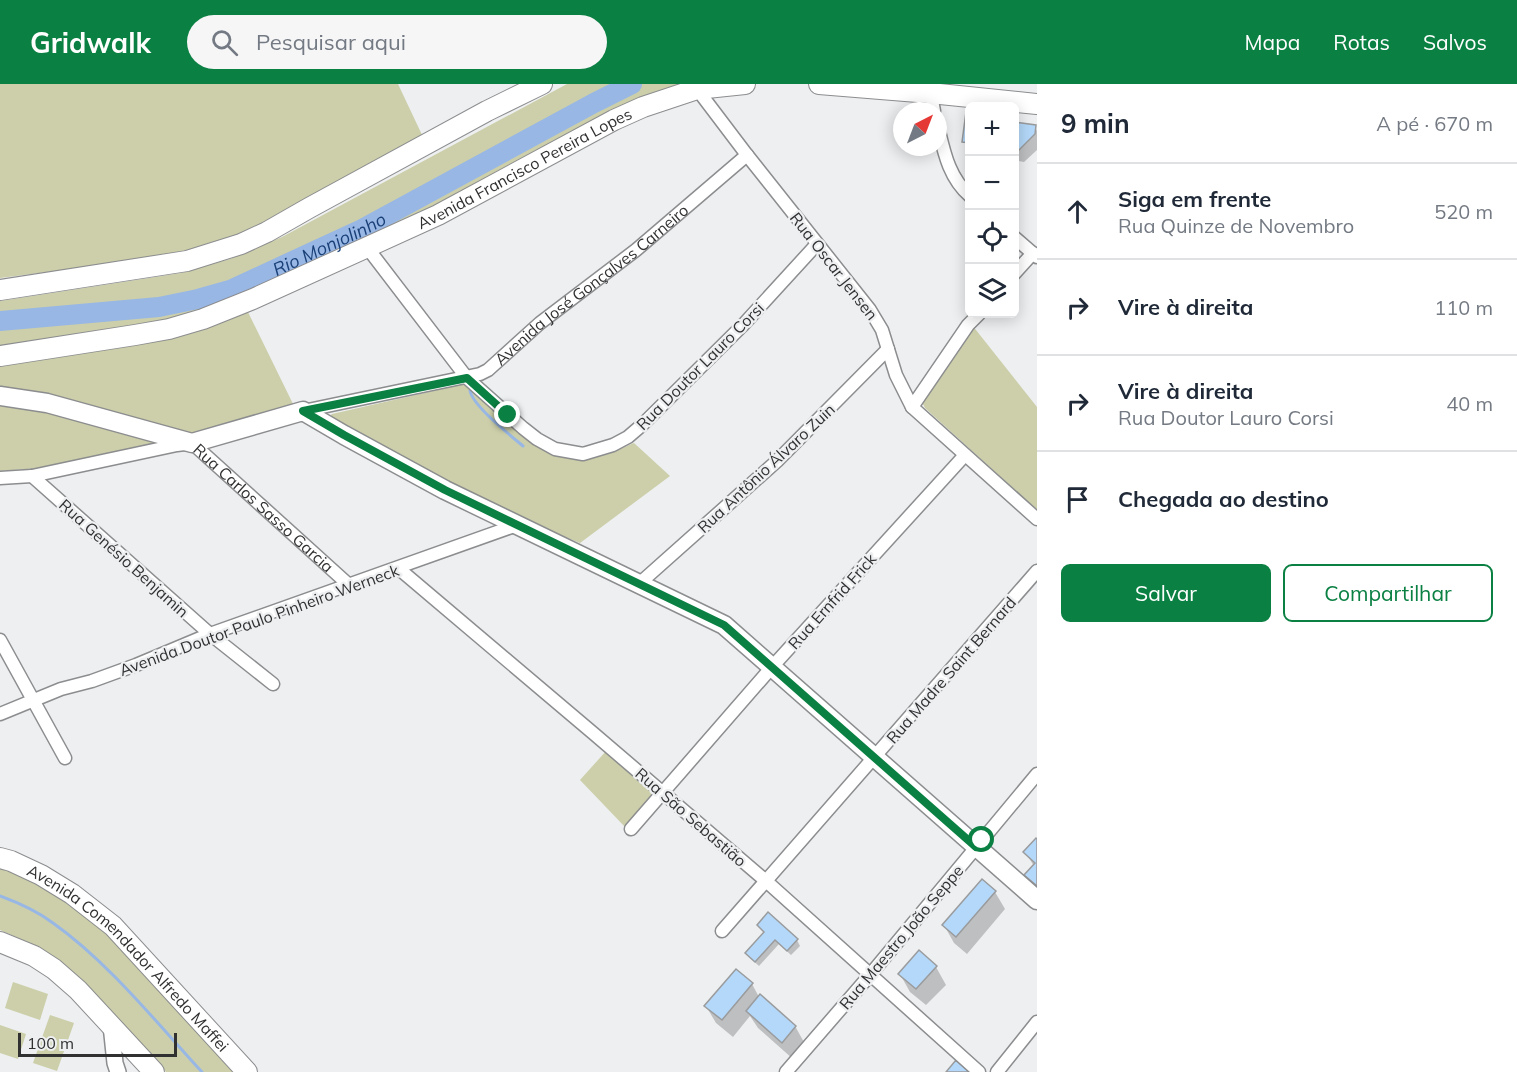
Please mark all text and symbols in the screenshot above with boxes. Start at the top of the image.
search box [187,15,607,69]
text: Gridwalk [30,25,151,60]
icon: search [208,26,241,59]
text: Pesquisar aqui [256,28,406,56]
text: Mapa [1245,29,1300,55]
text: Rotas [1333,29,1390,55]
text: Salvos [1423,29,1487,55]
north arrow [893,102,947,156]
map controls [965,102,1019,318]
button: + [965,102,1019,156]
street label: Avenida Francisco Pereira Lopes [414,103,635,233]
text: 9 min [1061,107,1130,140]
text: A pé · 670 m [1376,111,1493,136]
button: − [965,156,1019,210]
text: Siga em frente [1118,185,1271,213]
icon: ahead [1061,195,1094,228]
text: 520 m [1434,199,1493,224]
street label: Avenida José Gonçalves Carneiro [490,200,692,369]
water label: Rio Monjolinho [269,207,390,280]
street label: Rua Oscar Jensen [786,208,882,324]
button: locate [965,210,1019,264]
text: Rua Quinze de Novembro [1118,213,1354,238]
button: layers [965,264,1019,318]
icon: right [1061,291,1094,324]
text: Vire à direita [1118,293,1253,321]
text: 110 m [1434,295,1493,320]
street label: Rua Doutor Lauro Corsi [632,298,768,434]
text: Vire à direita [1118,377,1253,405]
icon: right [1061,387,1094,420]
text: 40 m [1446,391,1493,416]
street label: Rua Antônio Álvaro Zuin [693,399,839,537]
route end [494,401,520,427]
text: Rua Doutor Lauro Corsi [1118,405,1334,430]
street label: Rua Carlos Sasso Garcia [189,439,338,576]
icon: arrive [1061,483,1094,516]
text: Chegada ao destino [1118,485,1329,513]
street label: Rua Genésio Benjamin [55,495,193,621]
street label: Rua Ernfrid Frick [784,548,881,653]
street label: Avenida Doutor Paulo Pinheiro Werneck [116,560,402,680]
button: Salvar [1061,564,1271,622]
button: Compartilhar [1283,564,1493,622]
street label: Rua Madre Saint Bernard [882,593,1020,747]
street label: Rua São Sebastião [631,763,751,871]
route start [968,826,994,852]
street label: Avenida Comendador Alfredo Maffei [24,860,233,1056]
street label: Rua Maestro João Seppe [835,861,967,1013]
scale bar [18,1030,177,1058]
text: 100 m [27,1033,74,1053]

